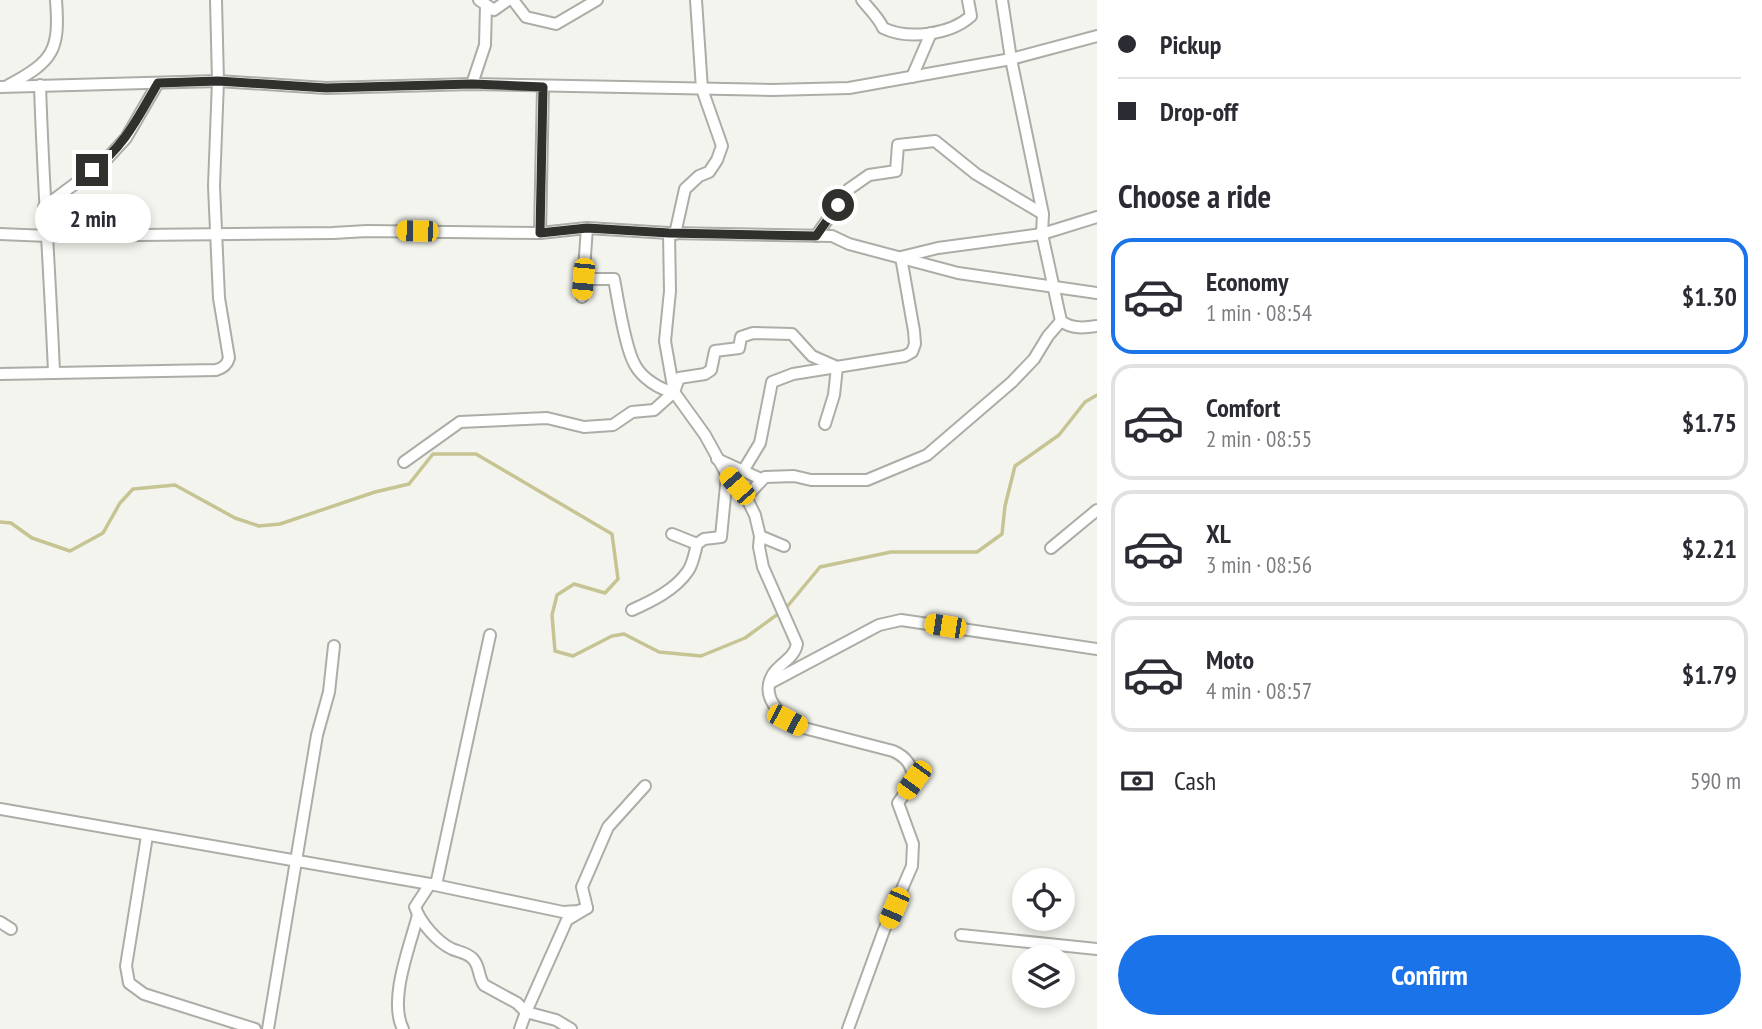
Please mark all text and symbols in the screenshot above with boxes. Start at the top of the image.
text: Pickup [1160,28,1221,61]
text: Drop-off [1160,95,1238,128]
route end [76,154,108,186]
text: Choose a ride [1118,175,1271,217]
route start [822,189,854,221]
callout: 2 min [34,194,150,244]
text: 2 min [70,204,116,233]
car [396,220,439,242]
car [571,257,596,301]
icon: car [1122,265,1185,328]
text: Economy [1206,265,1288,298]
text: $1.30 [1682,280,1737,313]
text: 1 min · 08:54 [1206,298,1312,327]
icon: car [1122,391,1185,454]
text: Comfort [1206,391,1280,424]
text: $1.75 [1682,406,1737,439]
text: 2 min · 08:55 [1206,424,1312,453]
car [716,463,759,509]
icon: car [1122,517,1185,580]
text: XL [1206,517,1231,550]
text: $2.21 [1682,532,1737,565]
text: 3 min · 08:56 [1206,550,1312,579]
car [923,612,968,640]
icon: car [1122,643,1185,706]
text: Moto [1206,643,1254,676]
text: $1.79 [1682,658,1737,691]
text: 4 min · 08:57 [1206,676,1312,705]
car [764,701,811,739]
car [894,757,935,803]
icon: cash [1118,762,1156,800]
text: Cash [1174,764,1216,797]
text: 590 m [1690,766,1741,795]
map controls [1012,868,1075,1008]
button: locate [1012,868,1075,931]
car [877,885,912,931]
button: Confirm [1118,935,1741,1015]
button: layers [1012,945,1075,1008]

